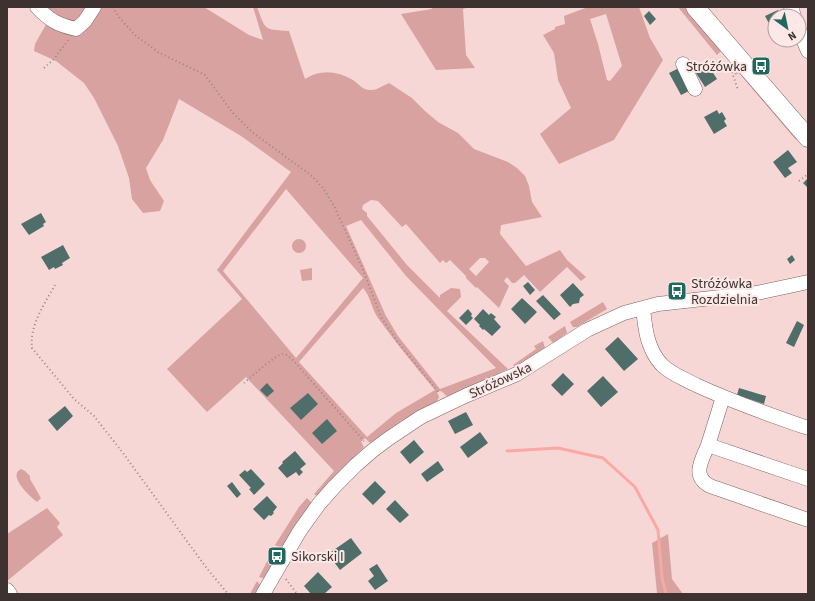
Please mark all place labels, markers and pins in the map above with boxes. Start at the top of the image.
bus stop icon: Stróżówka [750,55,772,77]
place label: Stróżówka [686,57,747,77]
place label: Stróżówka Rozdzielnia [691,274,758,310]
bus stop icon: Stróżówka Rozdzielnia [666,280,688,302]
bus stop icon: Sikorski I [266,545,288,567]
place label: Sikorski I [291,547,344,567]

